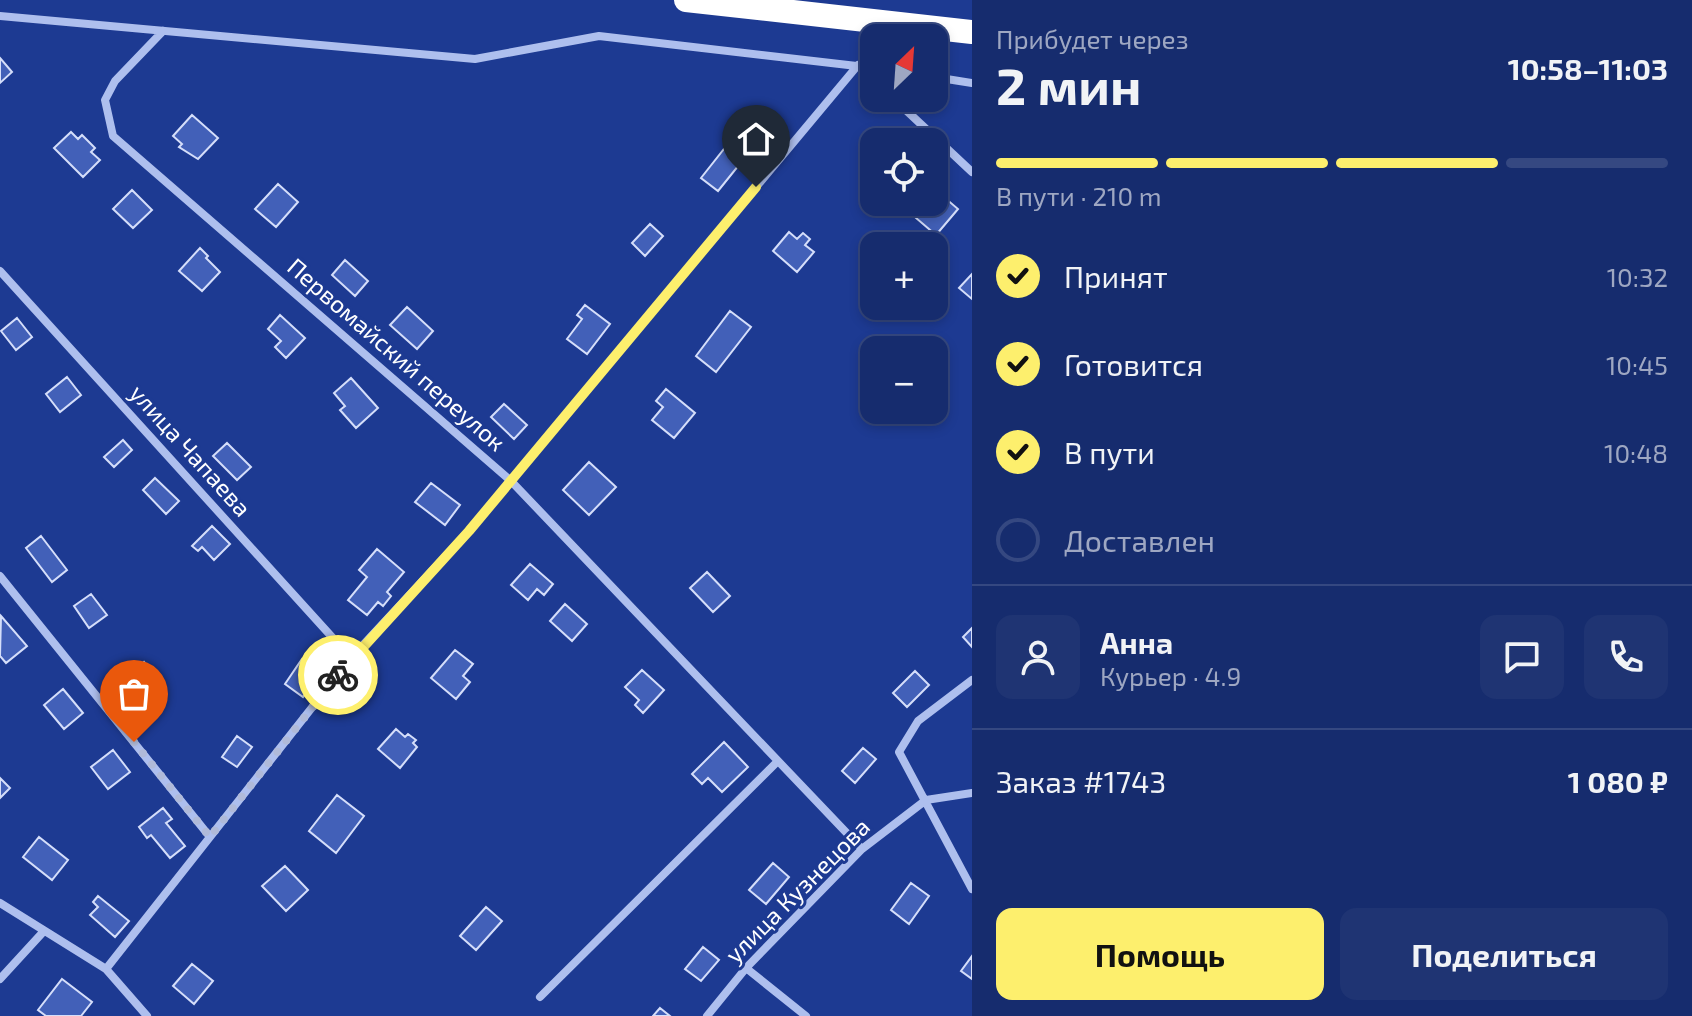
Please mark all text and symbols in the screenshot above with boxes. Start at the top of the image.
text: Прибудет через [996,23,1189,54]
north arrow [860,24,948,112]
map controls [860,24,948,424]
text: 10:58–11:03 [1508,50,1668,86]
text: 2 мин [996,53,1141,115]
pin [722,105,790,187]
icon: home [734,117,778,161]
button: locate [860,128,948,216]
text: В пути · 210 m [996,180,1162,211]
button: + [860,232,948,320]
street label: Первомайский переулок [281,251,512,457]
icon: check [996,254,1040,298]
text: Принят [1064,258,1168,294]
text: 10:32 [1607,261,1668,292]
button: − [860,336,948,424]
icon: check [996,342,1040,386]
text: Готовится [1064,346,1203,382]
text: 10:45 [1606,349,1668,380]
street label: улица Чапаева [124,378,258,522]
icon: check [996,430,1040,474]
text: В пути [1064,434,1155,470]
text: 10:48 [1604,437,1668,468]
text: Доставлен [1064,522,1215,558]
button: person [996,615,1080,699]
button: chat [1480,615,1564,699]
button: phone [1584,615,1668,699]
text: Анна [1100,624,1173,660]
courier [298,635,378,715]
icon: bike [316,653,360,697]
pin [100,660,168,742]
text: Курьер · 4.9 [1100,660,1241,691]
icon: bag [112,672,156,716]
text: Заказ #1743 [996,763,1166,799]
text: 1 080 ₽ [1568,763,1668,799]
street label: улица Кузнецова [719,812,876,969]
button: Помощь [996,908,1324,1000]
button: Поделиться [1340,908,1668,1000]

